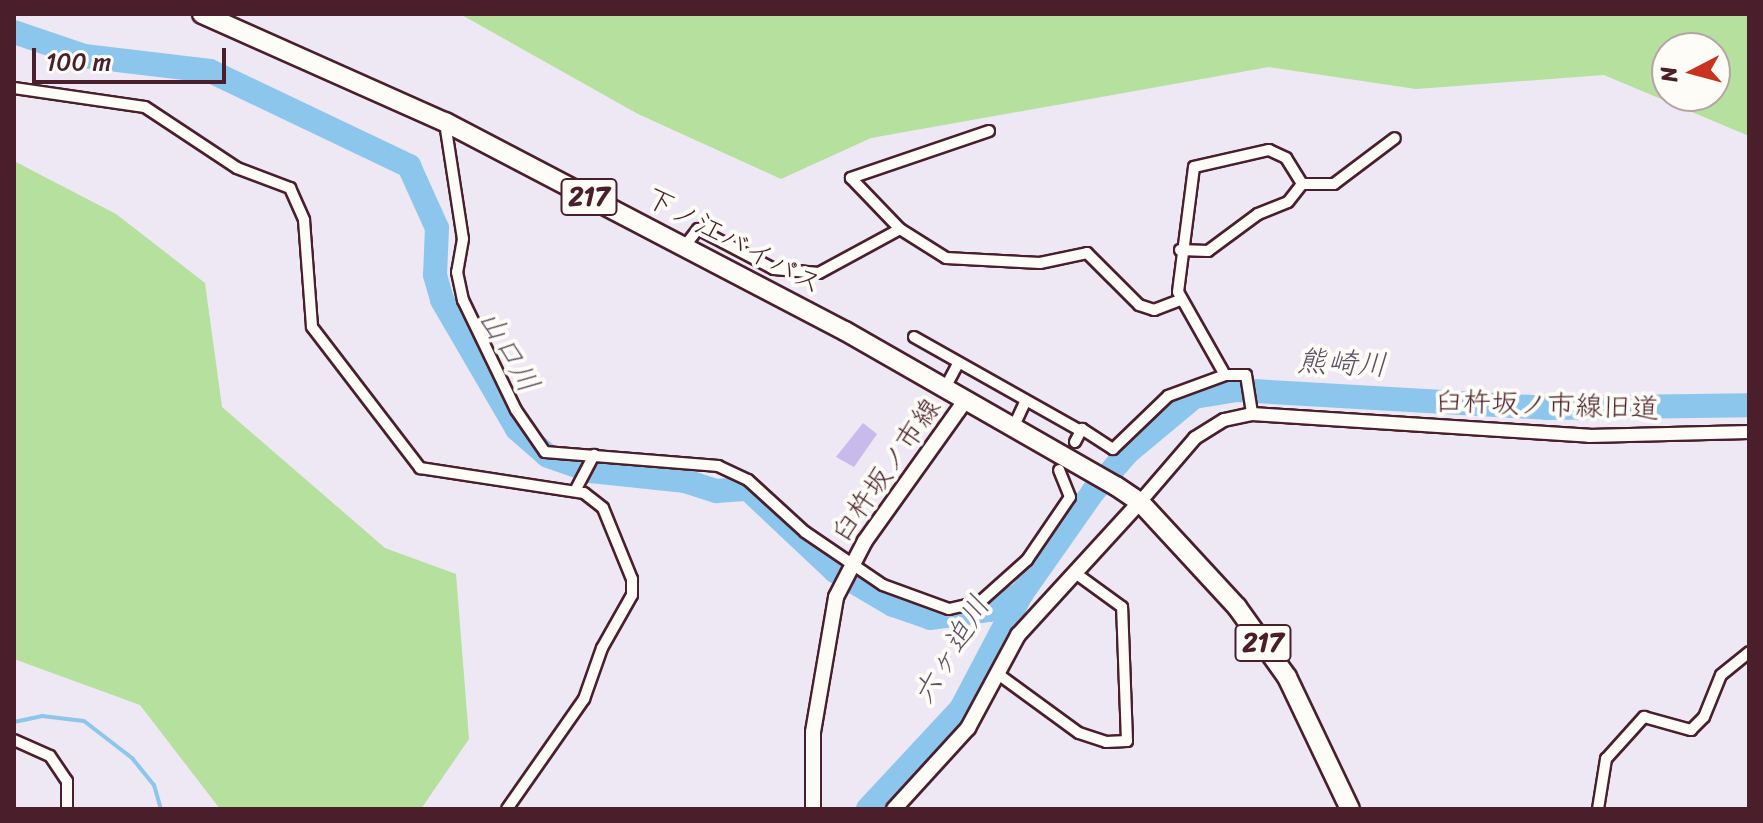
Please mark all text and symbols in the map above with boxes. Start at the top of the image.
scale bar [36,32,230,82]
north arrow [1651,32,1731,112]
text: 100 m [46,41,111,83]
text: N [1648,65,1689,84]
road number: 217 [559,175,619,219]
street label: 下ノ江バイパス [640,180,828,302]
water label: 山口川 [471,303,547,399]
water label: 熊崎川 [1296,343,1388,383]
street label: 臼杵坂ノ市線旧道 [1434,384,1660,426]
street label: 臼杵坂ノ市線 [824,392,948,548]
water label: 六ヶ迫川 [905,589,997,711]
road number: 217 [1233,621,1293,665]

